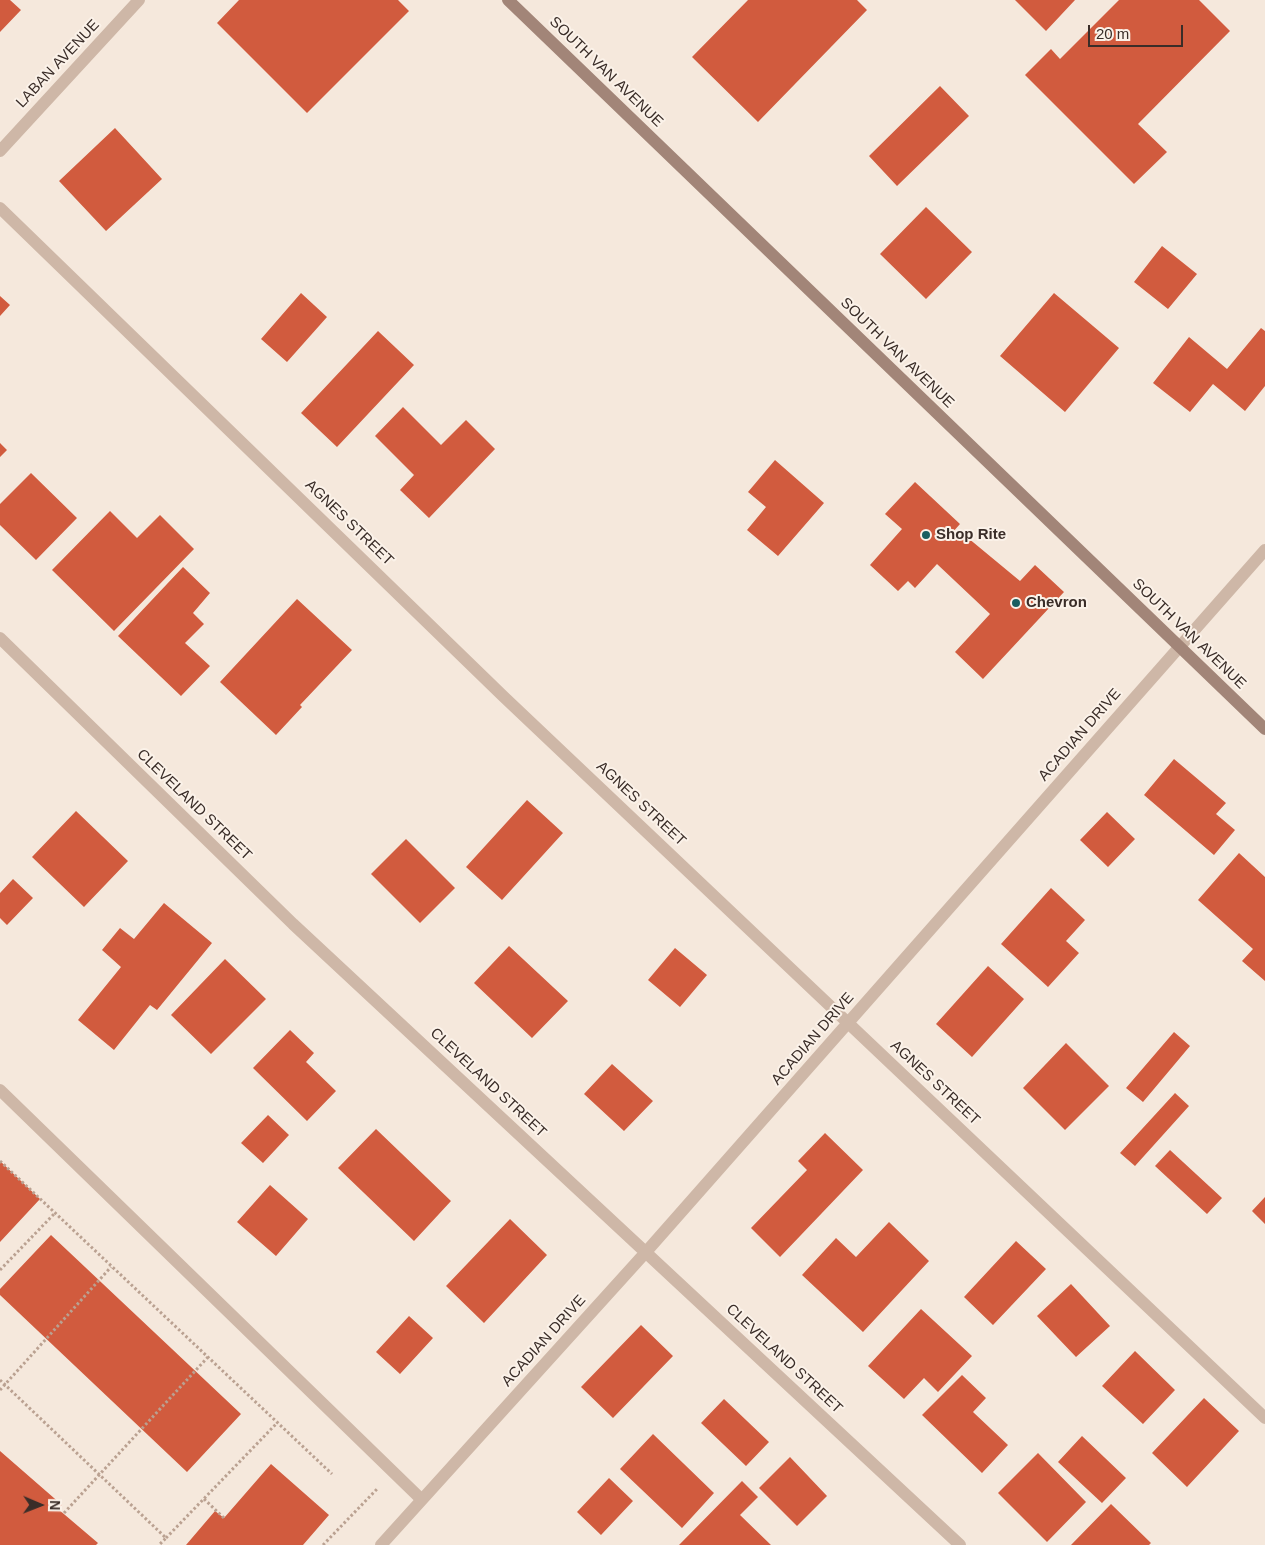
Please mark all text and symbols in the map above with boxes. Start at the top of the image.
street label: SOUTH VAN AVENUE [545,13,667,131]
scale bar [1090,15,1185,47]
street label: LABAN AVENUE [13,16,103,112]
text: 20 m [1096,25,1129,42]
street label: SOUTH VAN AVENUE [836,294,958,412]
street label: AGNES STREET [301,476,397,570]
place label: Shop Rite [936,526,1006,544]
marker: Shop Rite [920,529,932,541]
street label: SOUTH VAN AVENUE [1128,575,1250,693]
place label: Chevron [1026,594,1087,612]
marker: Chevron [1010,597,1022,609]
street label: ACADIAN DRIVE [1035,685,1125,785]
street label: CLEVELAND STREET [133,746,255,864]
street label: AGNES STREET [592,758,690,850]
street label: ACADIAN DRIVE [768,989,858,1089]
street label: CLEVELAND STREET [426,1024,550,1142]
street label: AGNES STREET [886,1037,984,1129]
street label: ACADIAN DRIVE [498,1292,590,1390]
street label: CLEVELAND STREET [722,1300,846,1418]
north arrow [15,1480,65,1530]
text: N [47,1500,63,1510]

